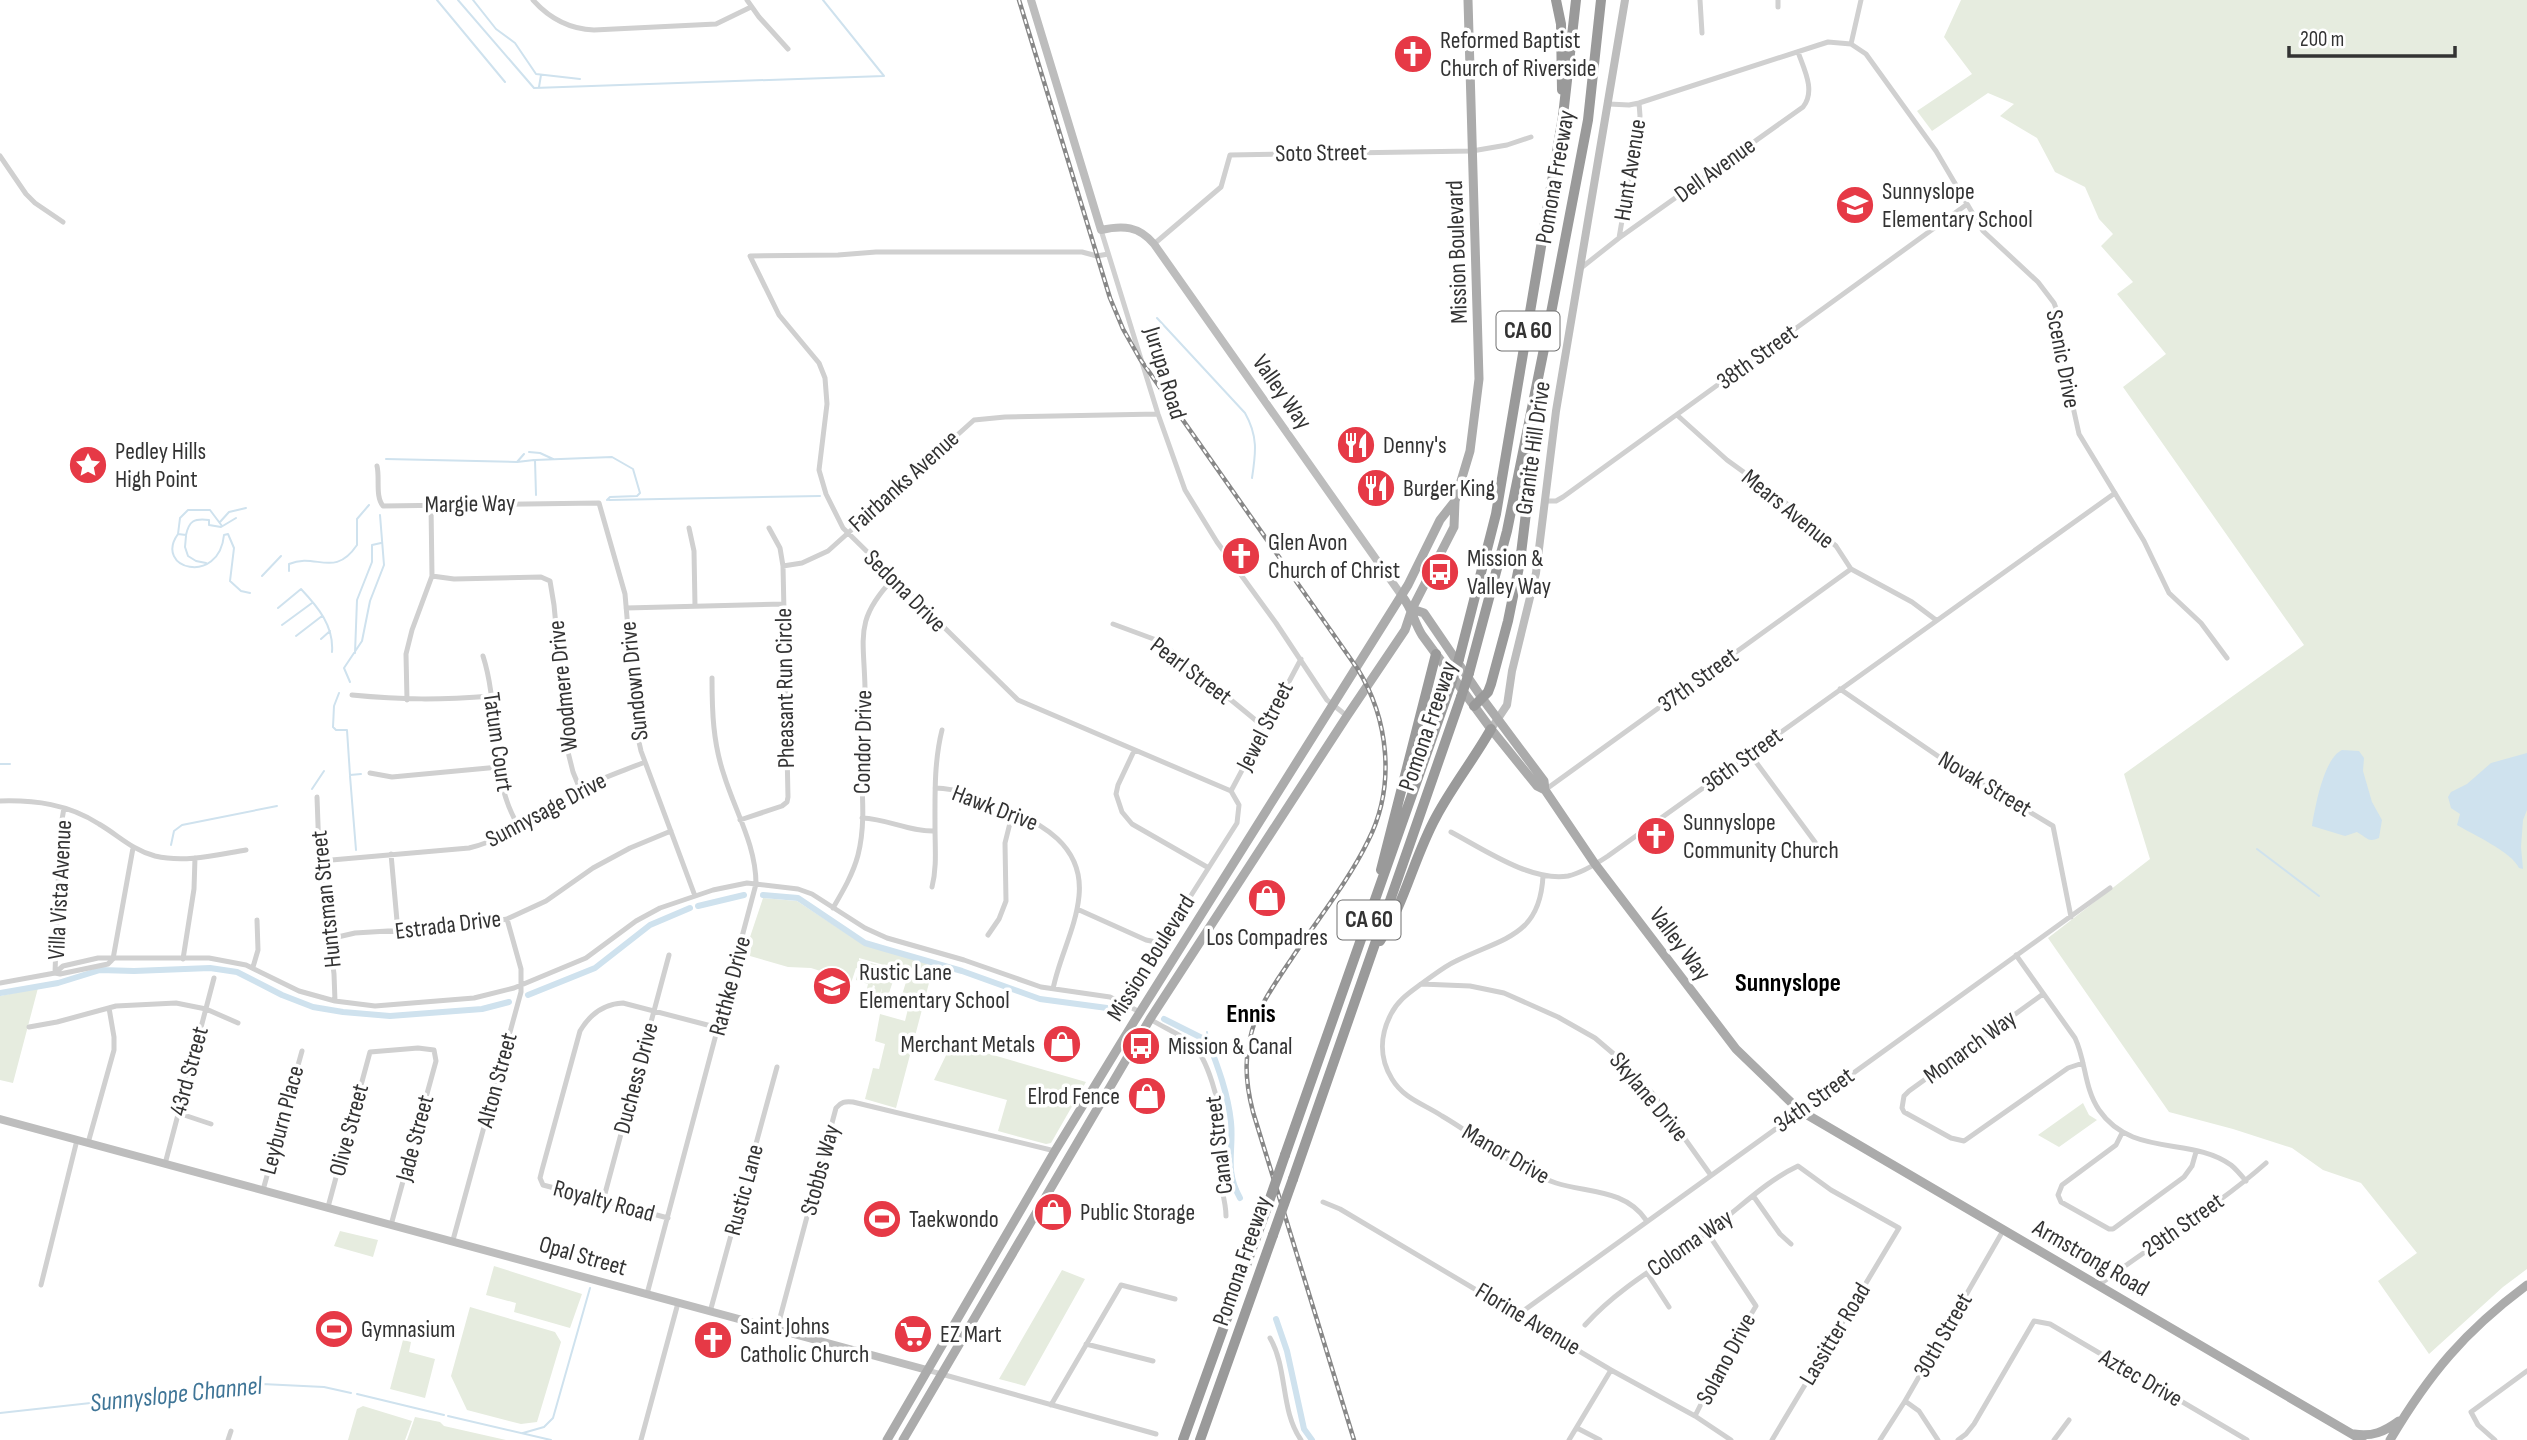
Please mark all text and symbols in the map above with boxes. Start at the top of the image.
scale bar [2289,14,2455,58]
place label: Reformed Baptist Church of Riverside [1440,26,1596,83]
text: 200 m [2300,27,2344,52]
church icon: Reformed Baptist Church of Riverside [1392,33,1434,75]
street label: Pomona Freeway [1529,108,1581,246]
street label: Hunt Avenue [1608,117,1652,223]
street label: Dell Avenue [1669,131,1761,209]
street label: Soto Street [1275,138,1367,168]
place label: Sunnyslope Elementary School [1882,177,2033,234]
street label: Mission Boulevard [1440,180,1474,324]
school or university icon: Sunnyslope Elementary School [1834,184,1876,226]
street label: Scenic Drive [2039,307,2087,411]
road number: CA 60 [1496,312,1560,350]
street label: 38th Street [1711,318,1803,396]
street label: Jurupa Road [1137,322,1193,423]
street label: Valley Way [1246,349,1318,435]
street label: Granite Hill Drive [1509,379,1557,517]
street label: Fairbanks Avenue [843,424,965,538]
restaurant icon: Denny's [1335,424,1377,466]
place label: Denny's [1383,431,1447,460]
place label: Pedley Hills High Point [115,437,206,494]
place icon: Pedley Hills High Point [67,444,109,486]
street label: Mears Avenue [1736,463,1840,555]
restaurant icon: Burger King [1355,467,1397,509]
place label: Burger King [1403,474,1495,503]
street label: Margie Way [424,489,516,519]
place label: Glen Avon Church of Christ [1268,528,1400,585]
church icon: Glen Avon Church of Christ [1220,535,1262,577]
street label: Sedona Drive [858,544,952,638]
place label: Mission & Valley Way [1467,544,1551,601]
bus stop icon: Mission & Valley Way [1419,551,1461,593]
street label: Pheasant Run Circle [769,608,801,768]
street label: Woodmere Drive [542,619,584,753]
street label: Sundown Drive [613,620,655,742]
street label: Pearl Street [1144,631,1238,711]
street label: 37th Street [1652,641,1744,719]
street label: Pomona Freeway [1392,657,1464,795]
street label: Jewel Street [1230,676,1300,776]
street label: Condor Drive [848,690,878,794]
street label: Tatum Court [477,691,519,793]
street label: 36th Street [1696,721,1788,799]
street label: Novak Street [1933,745,2037,823]
street label: Sunnysage Drive [481,766,611,854]
street label: Hawk Drive [948,778,1042,838]
place label: Sunnyslope Community Church [1683,808,1839,865]
church icon: Sunnyslope Community Church [1635,815,1677,857]
street label: Villa Vista Avenue [42,819,78,961]
street label: Huntsman Street [304,829,348,969]
shop icon: Los Compadres [1246,877,1288,919]
street label: Mission Boulevard [1101,889,1201,1027]
road number: CA 60 [1338,900,1400,939]
street label: Valley Way [1643,902,1717,986]
street label: Estrada Drive [393,904,503,946]
place label: Los Compadres [1206,923,1328,952]
street label: Rathke Drive [703,933,757,1039]
place label: Rustic Lane Elementary School [859,958,1010,1015]
school or university icon: Rustic Lane Elementary School [811,965,853,1007]
district label: Sunnyslope [1735,968,1841,999]
district label: Ennis [1226,999,1276,1030]
street label: Monarch Way [1918,1004,2022,1090]
street label: Duchess Drive [607,1019,665,1137]
street label: 43rd Street [163,1023,215,1119]
shop icon: Merchant Metals [1041,1023,1083,1065]
bus stop icon: Mission & Canal [1120,1025,1162,1067]
street label: Alton Street [470,1029,524,1132]
place label: Merchant Metals [901,1030,1035,1059]
place label: Mission & Canal [1168,1032,1293,1061]
street label: Skylane Drive [1603,1046,1695,1148]
street label: 34th Street [1768,1061,1860,1139]
street label: Leyburn Place [254,1062,310,1178]
shop icon: Elrod Fence [1126,1075,1168,1117]
street label: Olive Street [323,1081,375,1179]
place label: Elrod Fence [1028,1082,1120,1111]
street label: Jade Street [389,1092,440,1185]
street label: Canal Street [1199,1094,1239,1196]
street label: Manor Drive [1457,1117,1555,1191]
street label: Stobbs Way [794,1121,846,1219]
street label: Rustic Lane [718,1141,770,1239]
street label: Royalty Road [550,1174,658,1228]
street label: 29th Street [2137,1187,2229,1263]
shop icon: Public Storage [1032,1191,1074,1233]
street label: Pomona Freeway [1206,1192,1278,1330]
sports icon: Taekwondo [861,1198,903,1240]
place label: Public Storage [1080,1198,1195,1227]
street label: Coloma Way [1642,1203,1738,1283]
place label: Taekwondo [909,1205,999,1234]
street label: Armstrong Road [2027,1213,2154,1303]
street label: Opal Street [536,1230,630,1282]
street label: Florine Avenue [1470,1276,1586,1362]
street label: Lassitter Road [1793,1278,1877,1390]
street label: 30th Street [1907,1288,1979,1382]
sports icon: Gymnasium [313,1308,355,1350]
street label: Solano Drive [1690,1308,1762,1410]
place label: Saint Johns Catholic Church [740,1312,869,1369]
supermarket icon: EZ Mart [892,1313,934,1355]
place label: Gymnasium [361,1315,455,1344]
church icon: Saint Johns Catholic Church [692,1319,734,1361]
place label: EZ Mart [940,1320,1002,1349]
street label: Aztec Drive [2093,1342,2188,1413]
water label: Sunnyslope Channel [88,1370,265,1419]

